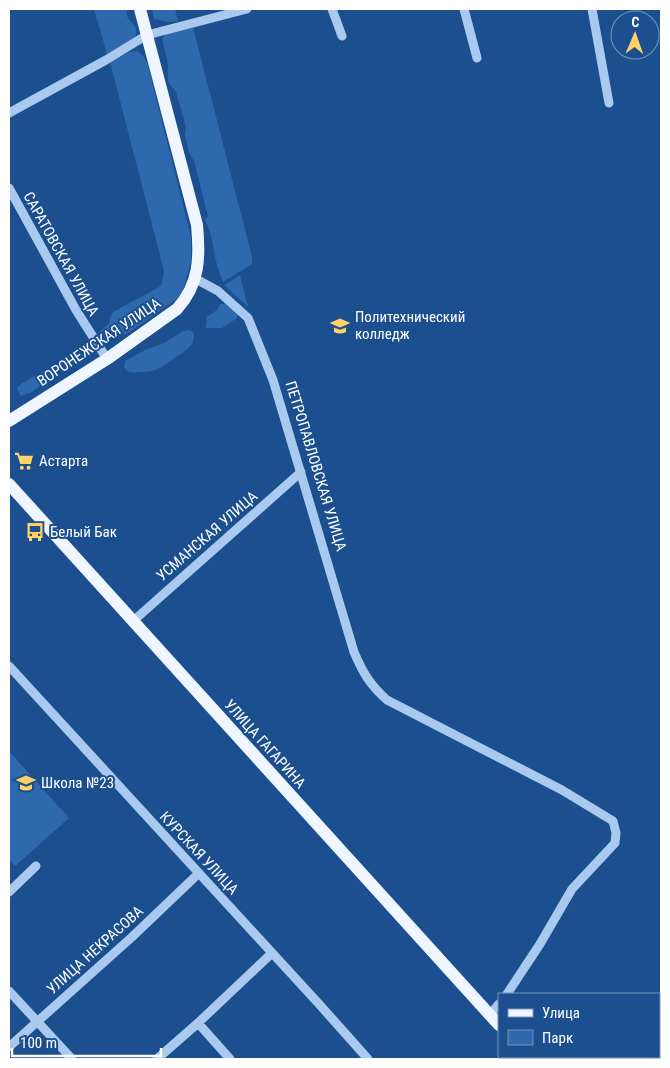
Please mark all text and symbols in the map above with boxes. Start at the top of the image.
north arrow [610,10,660,60]
text: С [631,14,640,30]
street label: САРАТОВСКАЯ УЛИЦА [19,189,103,320]
street label: ВОРОНЕЖСКАЯ УЛИЦА [34,294,164,390]
place label: Политехнический колледж [355,308,465,343]
school or university icon: Политехнический колледж [329,315,351,337]
street label: ПЕТРОПАВЛОВСКАЯ УЛИЦА [282,379,351,554]
supermarket icon: Астарта [13,450,35,472]
place label: Астарта [39,452,88,470]
street label: УСМАНСКАЯ УЛИЦА [153,487,262,585]
bus stop icon: Белый Бак [24,521,46,543]
place label: Белый Бак [50,523,117,541]
street label: УЛИЦА ГАГАРИНА [221,696,310,792]
school or university icon: Школа №23 [15,772,37,794]
place label: Школа №23 [41,774,114,792]
street label: КУРСКАЯ УЛИЦА [156,808,242,899]
street label: УЛИЦА НЕКРАСОВА [43,902,147,998]
legend [498,993,660,1058]
text: Улица [542,1004,580,1022]
scale bar [12,1026,161,1058]
text: Парк [542,1029,573,1047]
text: 100 m [20,1034,57,1052]

